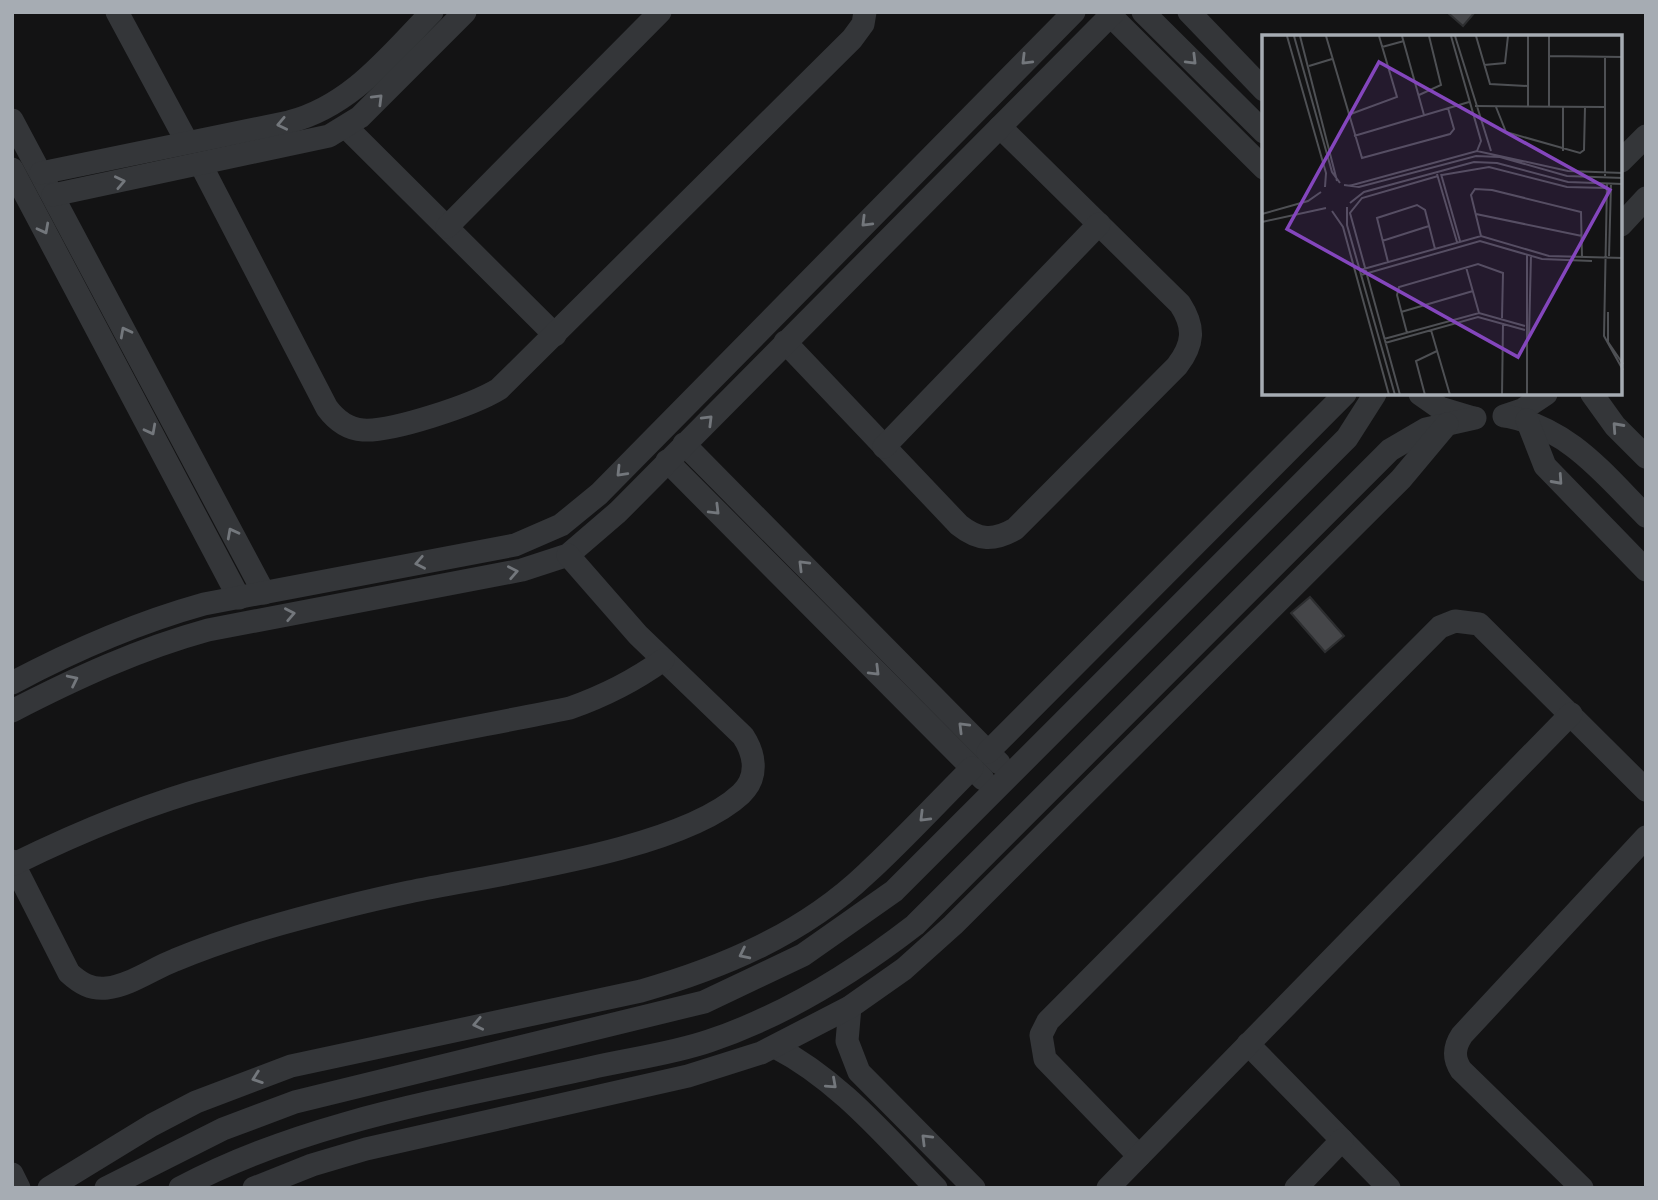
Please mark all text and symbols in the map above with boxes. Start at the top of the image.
inset map [1262,35,1623,396]
one-way arrow [1021,52,1034,65]
one-way arrow [1184,52,1197,65]
one-way arrow [370,95,383,108]
one-way arrow [276,115,288,130]
one-way arrow [114,175,126,190]
one-way arrow [861,214,874,227]
one-way arrow [36,222,50,234]
one-way arrow [120,327,133,339]
one-way arrow [700,416,712,428]
one-way arrow [1613,422,1625,435]
one-way arrow [142,423,156,435]
one-way arrow [616,464,629,477]
one-way arrow [1549,472,1562,485]
one-way arrow [707,501,720,514]
one-way arrow [227,527,240,540]
one-way arrow [414,555,426,570]
one-way arrow [799,560,812,573]
one-way arrow [507,565,519,580]
one-way arrow [284,608,296,623]
one-way arrow [867,663,880,676]
one-way arrow [66,674,78,688]
one-way arrow [959,723,971,735]
one-way arrow [919,808,932,821]
one-way arrow [739,946,751,960]
one-way arrow [472,1016,484,1031]
one-way arrow [251,1070,264,1084]
one-way arrow [823,1076,836,1088]
one-way arrow [921,1135,934,1148]

